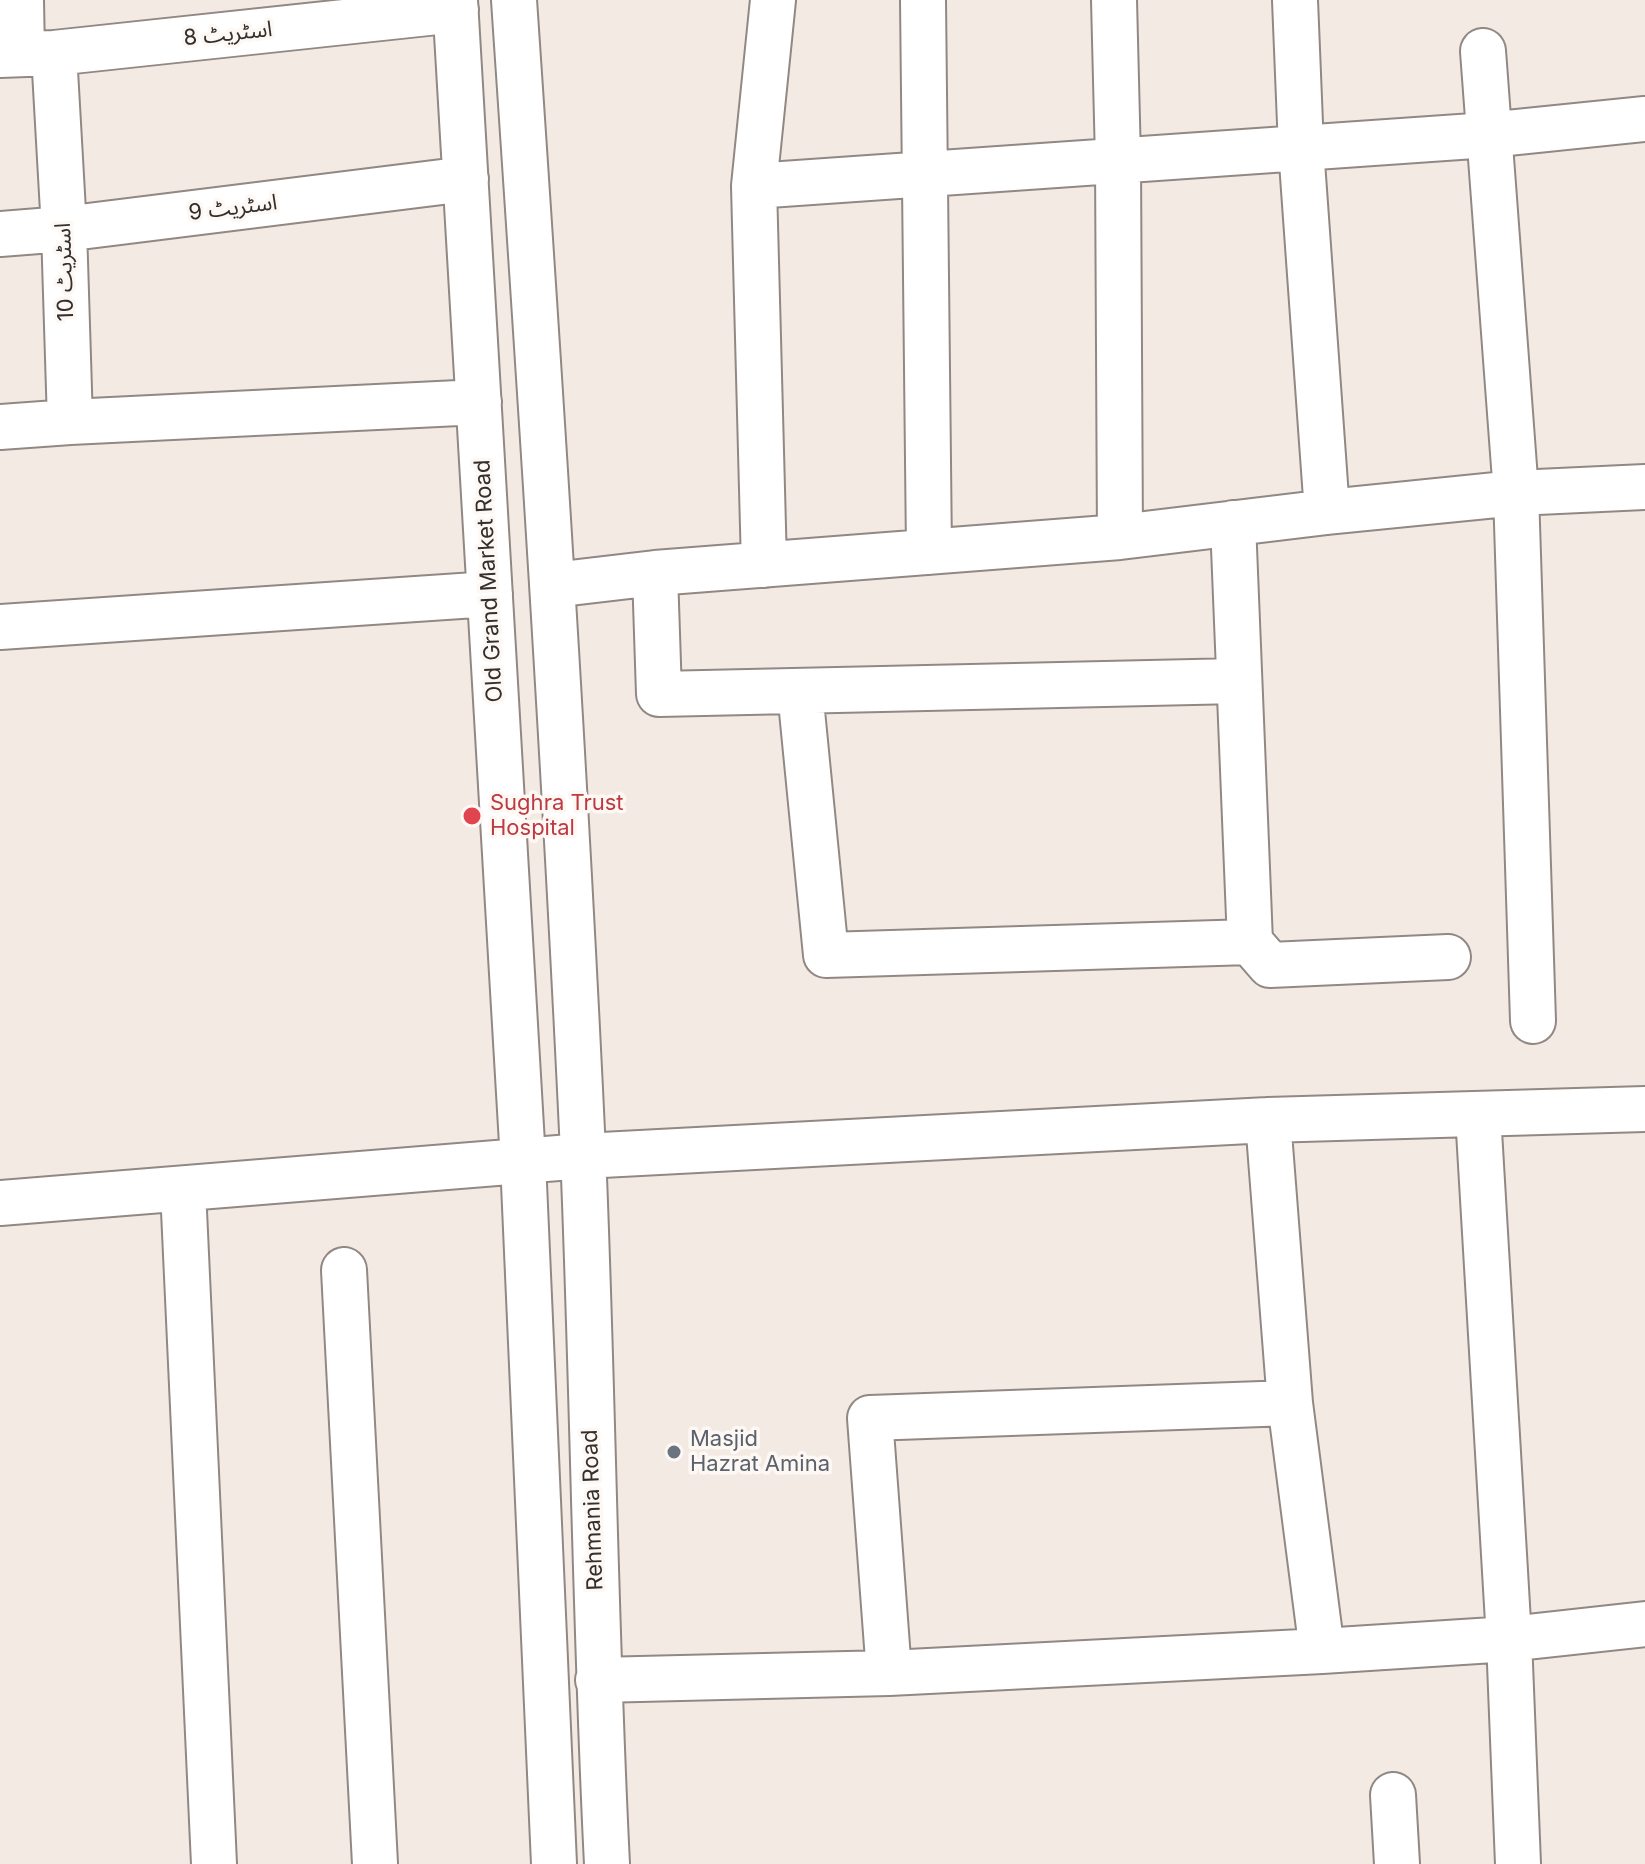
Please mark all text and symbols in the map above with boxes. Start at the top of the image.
street label: اسٹریٹ 8 [182,16,274,52]
street label: اسٹریٹ 9 [187,189,279,227]
street label: اسٹریٹ 10 [50,222,80,322]
street label: Old Grand Market Road [469,459,509,703]
place label: Sughra Trust Hospital [490,790,624,842]
marker: Sughra Trust Hospital [461,805,483,827]
place label: Masjid Hazrat Amina [690,1426,830,1478]
street label: Rehmania Road [577,1429,609,1591]
marker: Masjid Hazrat Amina [665,1443,683,1461]

